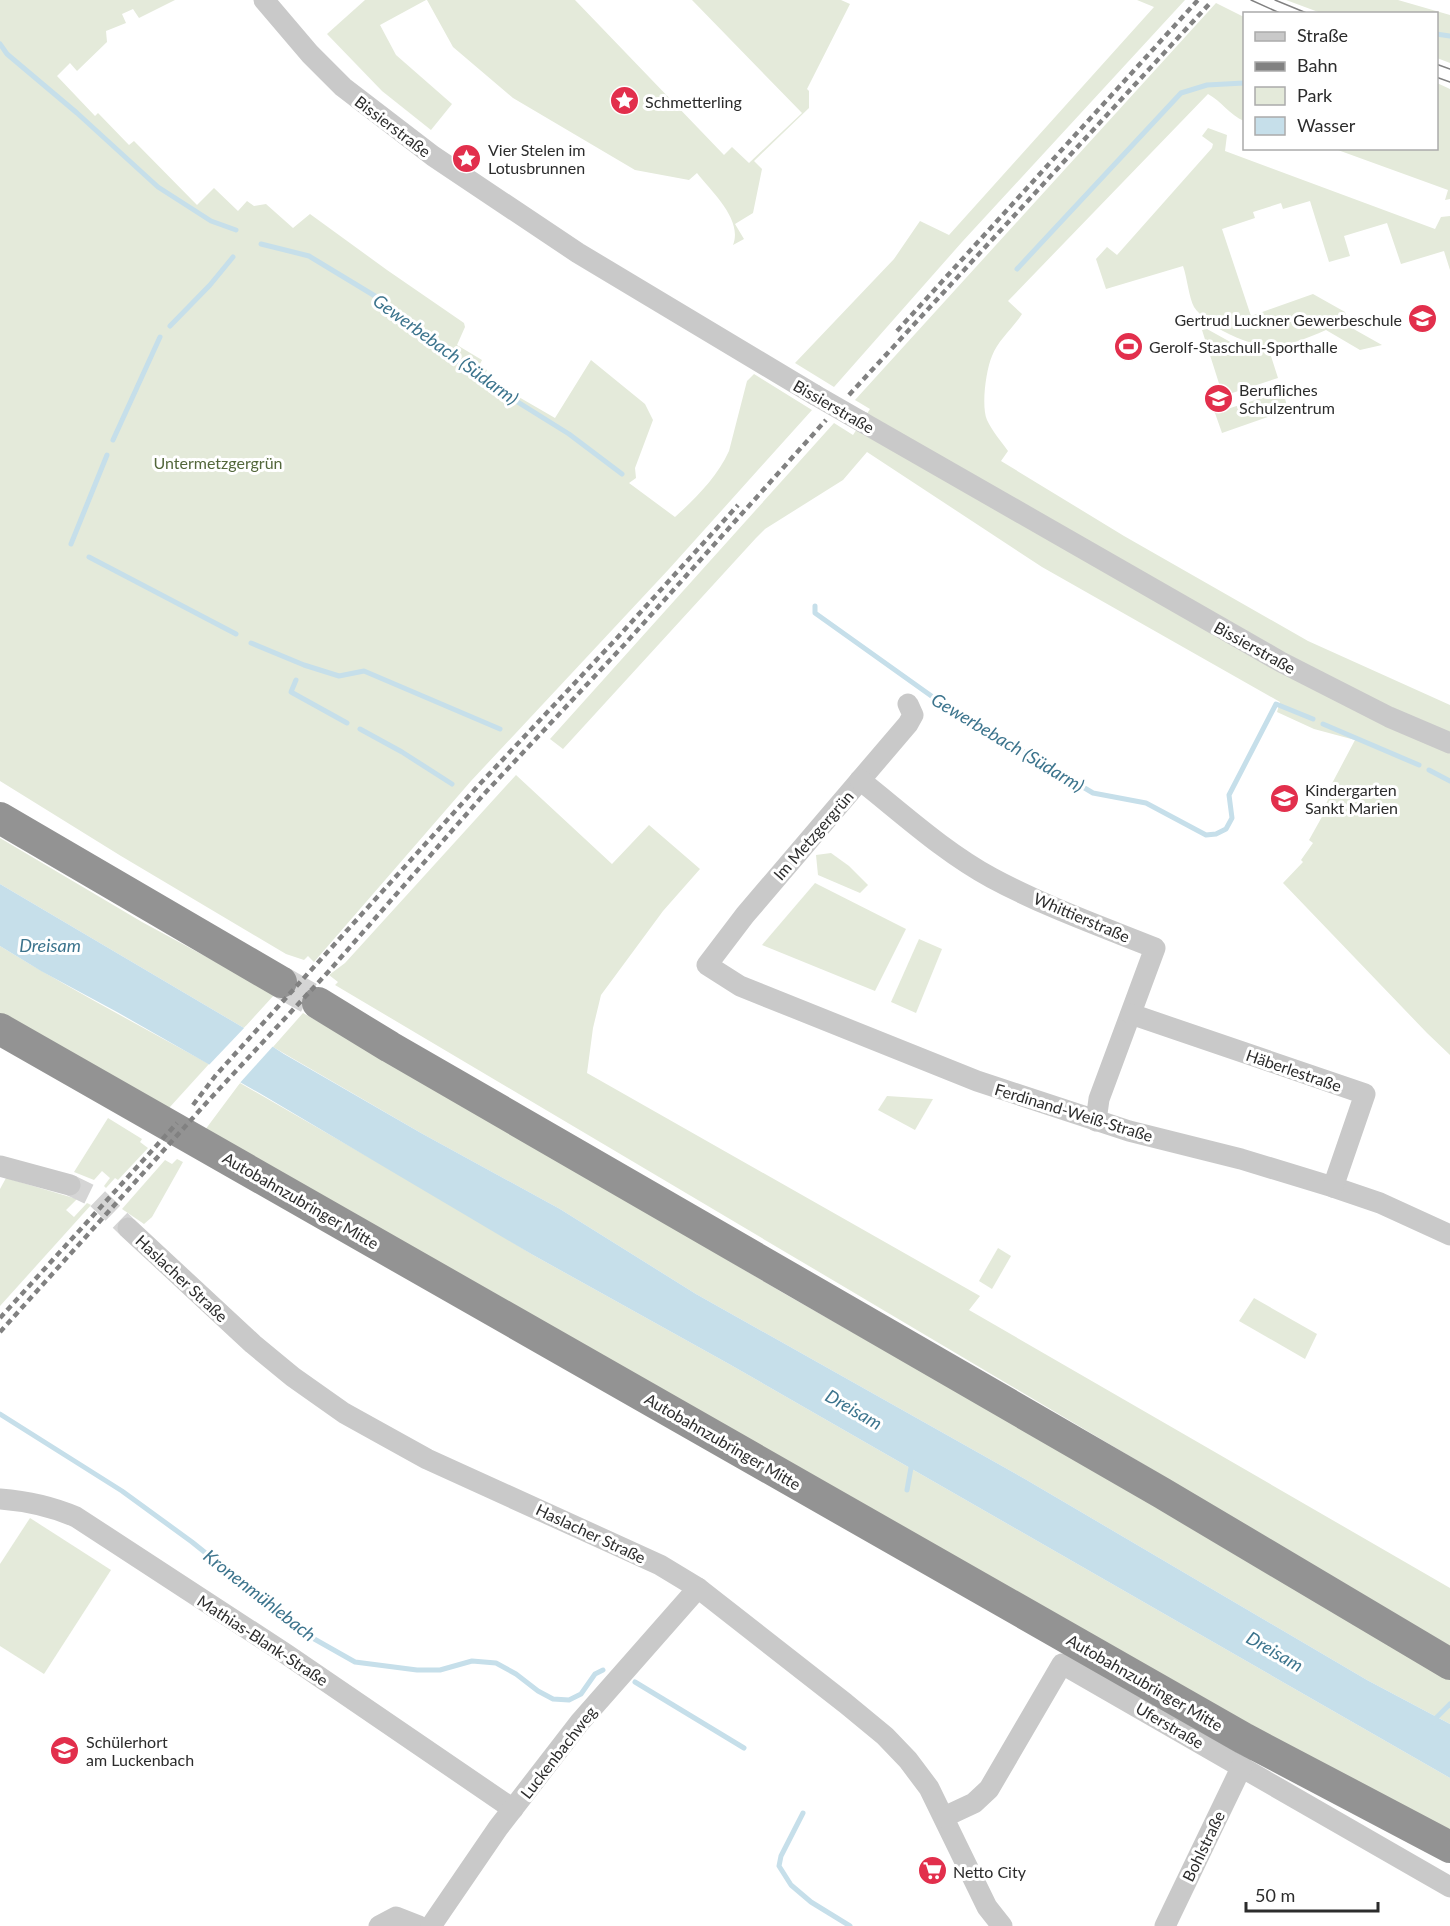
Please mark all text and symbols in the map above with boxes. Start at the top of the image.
legend [1243,12,1438,150]
text: Straße [1297,24,1348,46]
text: Bahn [1297,54,1338,76]
text: Park [1297,84,1333,106]
place icon: Schmetterling [608,85,640,117]
street label: Bissierstraße [351,91,435,161]
place label: Schmetterling [645,92,742,111]
text: Wasser [1297,114,1356,136]
place label: Vier Stelen im Lotusbrunnen [488,140,585,177]
place icon: Vier Stelen im Lotusbrunnen [451,142,483,174]
water label: Gewerbebach (Südarm) [369,289,523,409]
school or university icon: Gertrud Luckner Gewerbeschule [1407,303,1439,335]
place label: Gertrud Luckner Gewerbeschule [1174,310,1402,329]
sports icon: Gerolf-Staschull-Sporthalle [1112,330,1144,362]
place label: Gerolf-Staschull-Sporthalle [1149,337,1338,356]
street label: Bissierstraße [790,375,878,437]
place label: Berufliches Schulzentrum [1239,380,1335,417]
school or university icon: Berufliches Schulzentrum [1202,382,1234,414]
park label: Untermetzgergrün [153,453,283,472]
street label: Bissierstraße [1211,617,1299,677]
water label: Gewerbebach (Südarm) [928,688,1088,796]
place label: Kindergarten Sankt Marien [1305,780,1398,817]
school or university icon: Kindergarten Sankt Marien [1268,782,1300,814]
street label: Im Metzgergrün [769,787,857,883]
street label: Whittierstraße [1031,888,1133,946]
water label: Dreisam [19,934,81,956]
street label: Häberlestraße [1244,1045,1344,1095]
street label: Ferdinand-Weiß-Straße [993,1079,1155,1145]
street label: Autobahnzubringer Mitte [220,1148,382,1252]
street label: Haslacher Straße [132,1231,232,1325]
water label: Dreisam [822,1384,886,1434]
street label: Autobahnzubringer Mitte [642,1389,804,1493]
street label: Haslacher Straße [533,1499,649,1567]
water label: Kronenmühlebach [200,1544,320,1646]
street label: Mathias-Blank-Straße [194,1591,332,1689]
water label: Dreisam [1243,1626,1307,1676]
street label: Autobahnzubringer Mitte [1064,1630,1226,1734]
street label: Uferstraße [1133,1698,1207,1752]
street label: Luckenbachweg [516,1702,600,1802]
place label: Schülerhort am Luckenbach [86,1732,194,1769]
school or university icon: Schülerhort am Luckenbach [49,1734,81,1766]
street label: Bohlstraße [1178,1808,1228,1884]
supermarket icon: Netto City [916,1855,948,1887]
place label: Netto City [953,1862,1027,1881]
scale bar [1246,1875,1378,1913]
text: 50 m [1255,1884,1295,1906]

